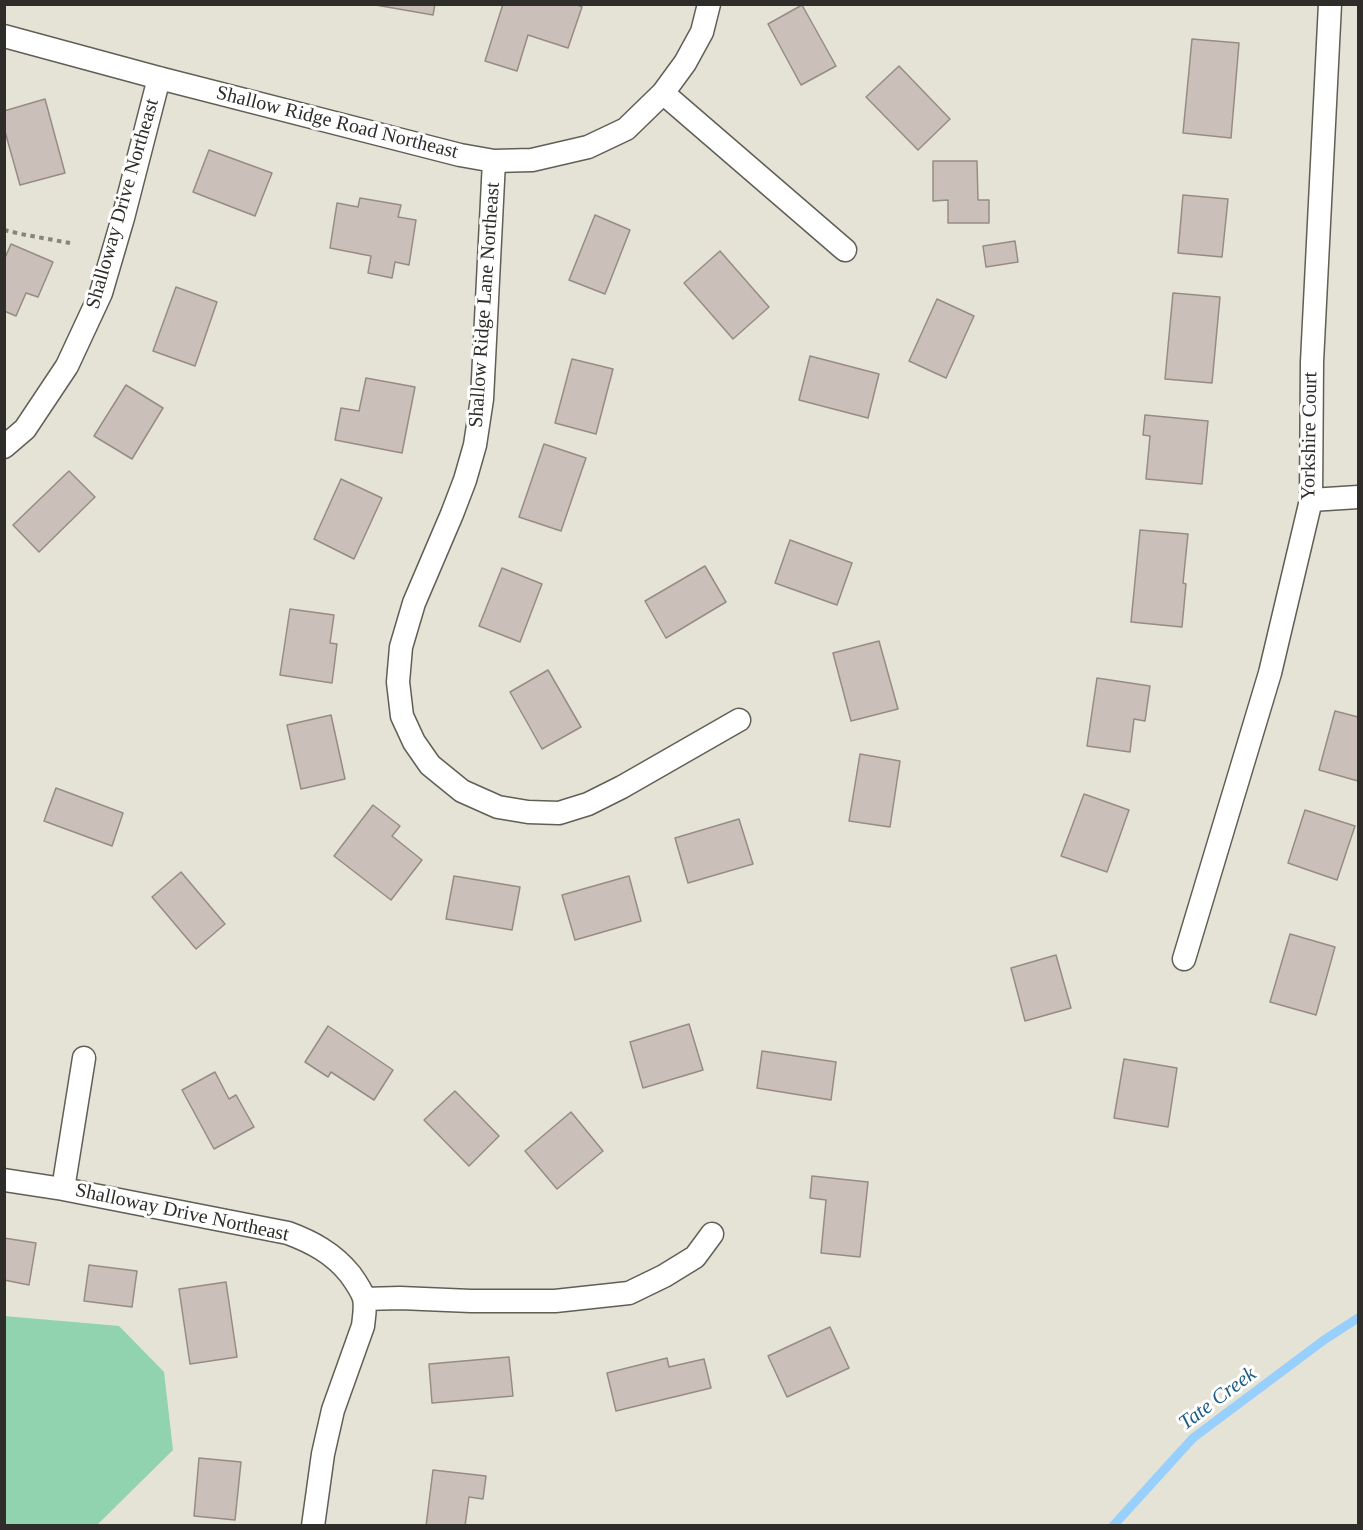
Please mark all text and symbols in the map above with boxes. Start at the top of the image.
street label: Shallow Ridge Road Northeast [214,81,460,165]
street label: Shalloway Drive Northeast [81,96,165,312]
street label: Shallow Ridge Lane Northeast [464,181,506,429]
street label: Yorkshire Court [1297,372,1323,500]
street label: Shalloway Drive Northeast [73,1179,291,1247]
water label: Tate Creek [1174,1362,1262,1436]

